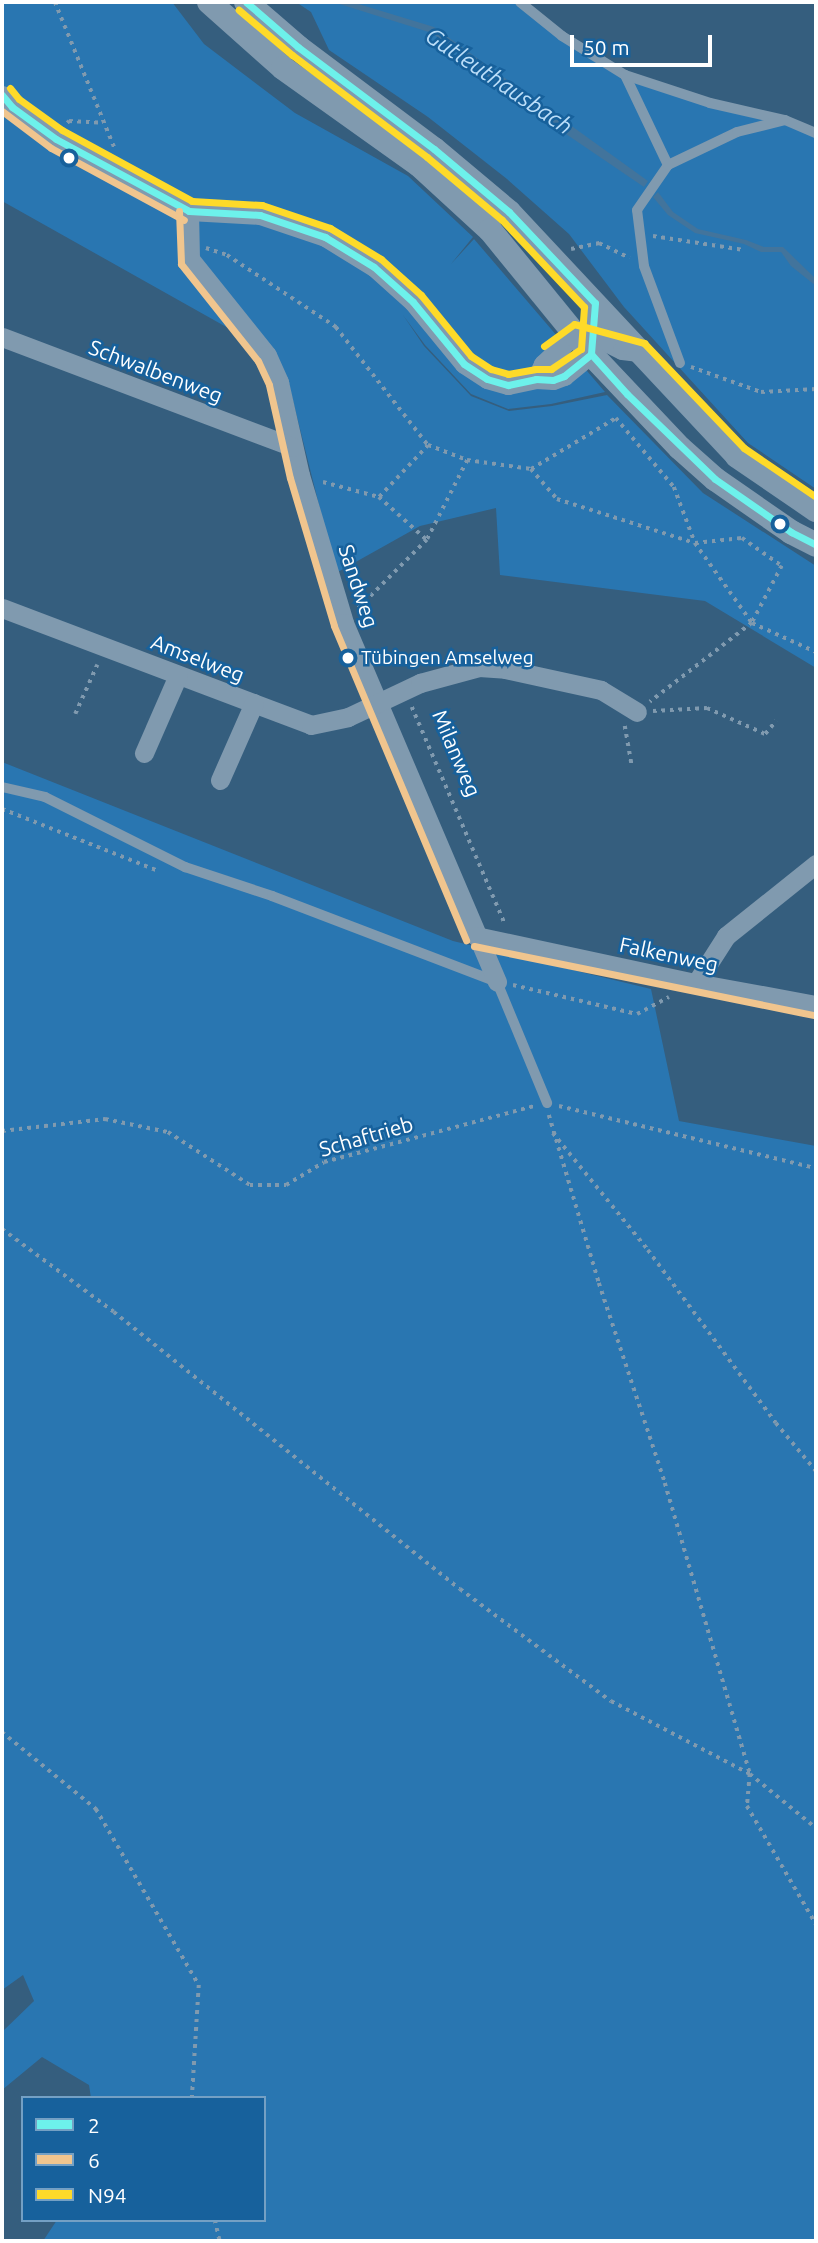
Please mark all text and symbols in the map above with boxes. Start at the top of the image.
scale bar [573,21,715,65]
water label: Gutleuthausbach [420,22,578,140]
text: 50 m [583,35,630,59]
unlabelled marker [62,151,76,165]
street label: Schwalbenweg [86,334,226,408]
unlabelled marker [773,517,787,531]
street label: Sandweg [334,541,384,631]
street label: Amselweg [148,629,248,687]
place label: Tübingen Amselweg [361,647,534,669]
marker: Tübingen Amselweg [341,651,355,665]
street label: Milanweg [428,706,486,800]
street label: Falkenweg [617,931,721,977]
street label: Schaftrieb [316,1111,416,1161]
legend [21,2096,266,2222]
text: 2 [88,2113,100,2137]
text: 6 [88,2148,100,2172]
text: N94 [88,2183,127,2207]

